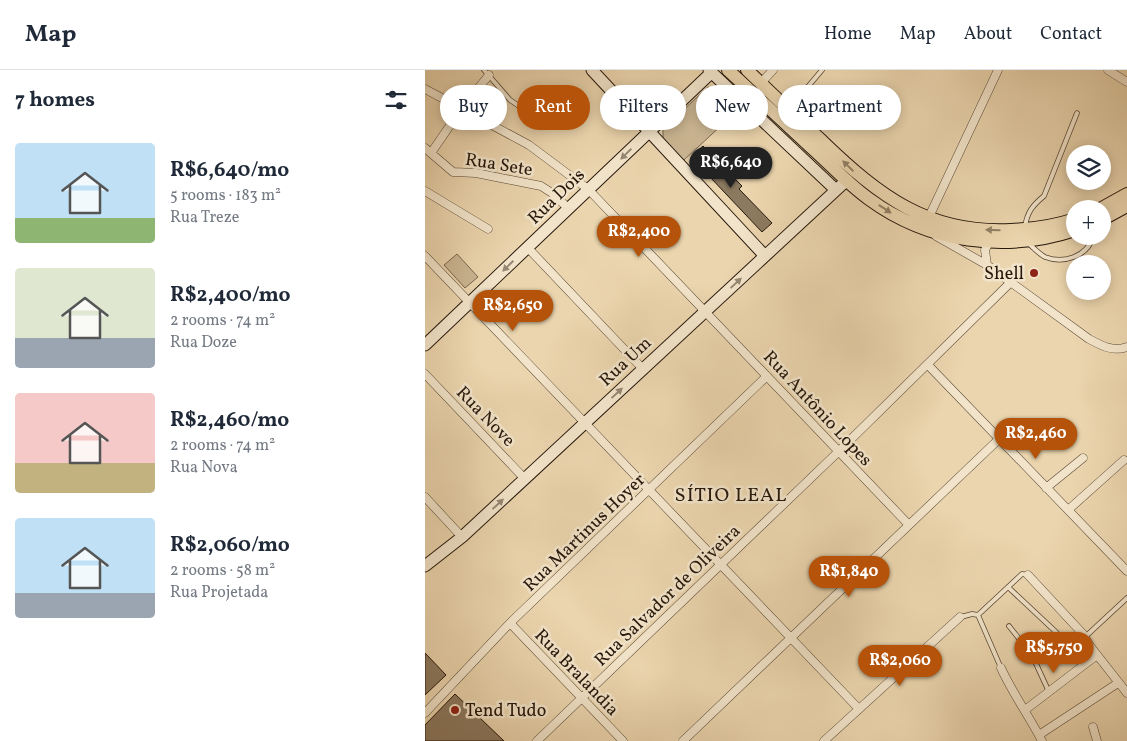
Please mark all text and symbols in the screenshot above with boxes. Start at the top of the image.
text: Map [25,18,76,52]
text: Home [824,22,872,47]
text: Map [900,22,936,47]
text: About [964,22,1012,47]
text: Contact [1040,22,1102,47]
chip: Buy [440,85,507,130]
chip: Rent [517,85,590,130]
chip: Filters [600,85,686,130]
chip: New [696,85,768,130]
chip: Apartment [778,85,901,130]
text: 7 homes [15,86,95,115]
icon: filters [382,86,410,114]
map controls [1066,145,1111,300]
button: layers [1066,145,1111,190]
pin: R$6,640 [685,146,777,189]
street label: Rua Sete [463,148,534,183]
one-way arrow [620,148,632,160]
text: R$6,640 [700,152,762,174]
text: R$6,640/mo [170,156,289,185]
one-way arrow [842,160,854,172]
icon: home [55,163,115,223]
street label: Rua Dois [523,163,591,231]
text: 5 rooms · 183 m² [170,185,281,207]
button: + [1066,200,1111,245]
one-way arrow [879,205,892,214]
text: Rua Treze [170,207,239,229]
pin: R$2,400 [593,216,685,258]
text: R$2,400 [608,221,670,243]
one-way arrow [984,226,1000,234]
button: − [1066,255,1111,300]
one-way arrow [502,260,514,272]
place label: Shell [984,262,1024,287]
marker: Shell [1028,267,1040,279]
one-way arrow [729,277,741,289]
text: R$2,400/mo [170,281,291,310]
icon: home [55,288,115,348]
pin: R$2,650 [467,290,559,332]
text: R$2,650 [483,295,543,317]
text: 2 rooms · 74 m² [170,310,275,332]
street label: Rua Um [594,331,658,393]
text: Rua Doze [170,332,237,354]
street label: Rua Antônio Lopes [757,346,877,472]
street label: Rua Nove [450,381,520,453]
one-way arrow [610,387,622,399]
text: R$2,460/mo [170,406,289,435]
icon: home [55,413,115,473]
pin: R$2,460 [990,418,1082,460]
text: R$2,460 [1005,423,1067,445]
text: 2 rooms · 74 m² [170,435,275,457]
text: Rua Nova [170,457,238,479]
street label: Rua Martinus Hoyer [519,468,652,598]
district label: SÍTIO LEAL [675,482,787,510]
one-way arrow [491,498,503,510]
street label: Rua Salvador de Oliveira [589,519,747,673]
text: R$2,060/mo [170,531,290,560]
icon: home [55,538,115,598]
pin: R$1,840 [803,556,895,598]
text: 2 rooms · 58 m² [170,560,275,582]
text: R$1,840 [820,561,878,583]
text: Rua Projetada [170,582,268,604]
street label: Rua Bralandia [528,624,624,722]
pin: R$5,750 [1008,632,1100,674]
text: R$5,750 [1025,637,1083,659]
pin: R$2,060 [854,644,946,687]
text: R$2,060 [869,650,931,672]
place label: Tend Tudo [465,699,546,724]
marker: Tend Tudo [449,704,461,716]

